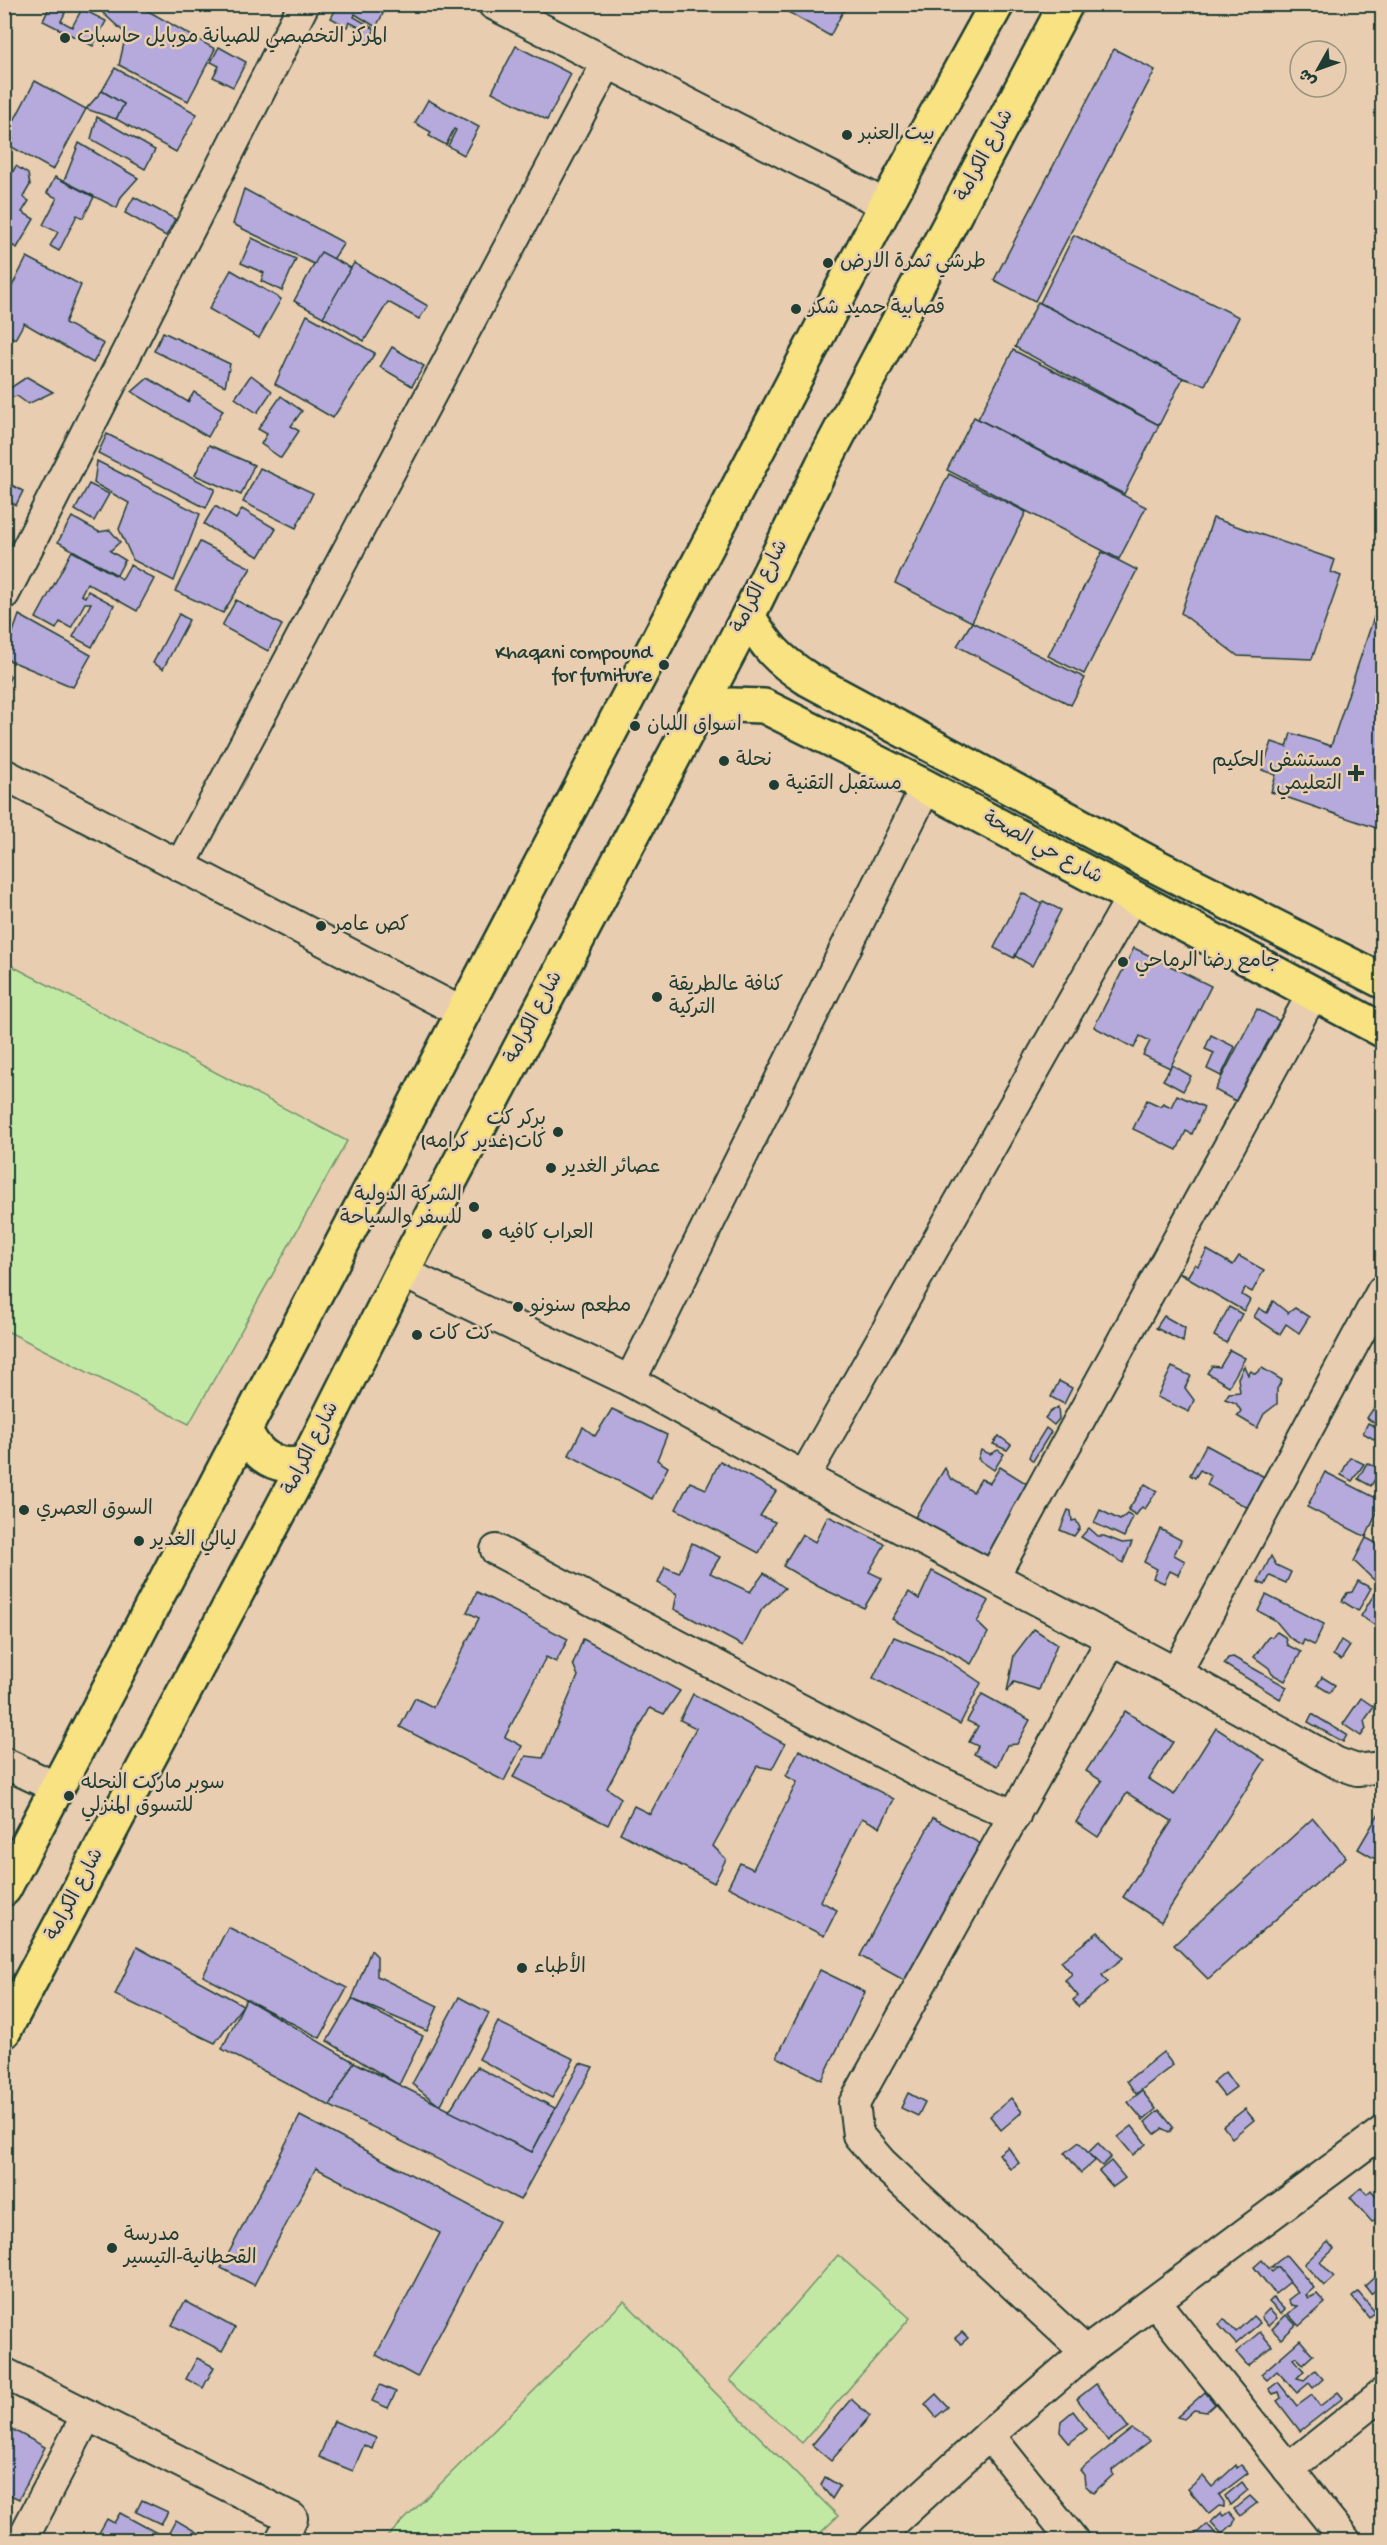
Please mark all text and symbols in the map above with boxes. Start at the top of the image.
place label: المركز التخصصي للصيانة موبايل حاسبات [77,26,387,53]
marker: المركز التخصصي للصيانة موبايل حاسبات [58,31,72,45]
north arrow [1288,39,1348,99]
text: ش [1296,64,1322,89]
street label: شارع الكرامة [951,105,1020,206]
place label: بيت العنبر [857,123,935,147]
marker: بيت العنبر [840,128,854,142]
place label: طرشي ثمرة الارض [840,251,986,278]
marker: طرشي ثمرة الارض [821,256,835,270]
place label: قصابية حميد شكر [806,297,945,321]
marker: قصابية حميد شكر [789,302,803,316]
street label: شارع الكرامة [727,536,794,637]
place label: Khaqani compound for furniture [495,643,654,689]
marker: Khaqani compound for furniture [657,658,671,672]
place label: اسواق اللبان [647,714,742,738]
marker: اسواق اللبان [628,719,642,733]
place label: نحلة [736,749,772,773]
place label: مستشفى الحكيم التعليمي [1212,750,1342,800]
marker: نحلة [717,754,731,768]
marker: مستشفى الحكيم التعليمي [1347,764,1365,782]
place label: مستقبل التقنية [786,773,902,797]
marker: مستقبل التقنية [767,778,781,792]
street label: شارع حي الصحة [977,807,1106,893]
place label: كص عامر [331,914,409,938]
marker: كص عامر [314,919,328,933]
place label: جامع رضا الرماحي [1135,950,1280,977]
marker: جامع رضا الرماحي [1116,955,1130,969]
street label: شارع الكرامة [500,967,569,1068]
place label: كنافة عالطريقة التركية [669,974,783,1021]
marker: كنافة عالطريقة التركية [650,990,664,1004]
place label: بركر كت كات(غدير كرامه) [420,1108,546,1155]
marker: بركر كت كات(غدير كرامه) [551,1125,565,1139]
place label: عصائر الغدير [561,1156,660,1180]
marker: عصائر الغدير [544,1161,558,1175]
place label: الشركة الدولية للسفر والسياحة [340,1184,462,1231]
marker: الشركة الدولية للسفر والسياحة [467,1200,481,1214]
place label: العراب كافيه [499,1222,593,1246]
marker: العراب كافيه [480,1227,494,1241]
place label: مطعم سنونو [529,1295,631,1319]
marker: مطعم سنونو [511,1300,525,1314]
place label: كت كات [429,1323,493,1347]
marker: كت كات [410,1328,424,1342]
street label: شارع الكرامة [278,1398,345,1499]
place label: السوق العصري [36,1498,153,1522]
marker: السوق العصري [17,1503,31,1517]
place label: ليالي الغدير [149,1529,237,1556]
marker: ليالي الغدير [132,1534,146,1548]
place label: سوبر ماركت النحله للتسوق المنزلي [81,1772,225,1822]
marker: سوبر ماركت النحله للتسوق المنزلي [62,1789,76,1803]
street label: شارع الكرامة [41,1844,110,1945]
place label: الأطباء [534,1952,586,1980]
marker: الأطباء [515,1961,529,1975]
place label: مدرسة القحطانية-التيسير [122,2225,257,2271]
marker: مدرسة القحطانية-التيسير [105,2241,119,2255]

